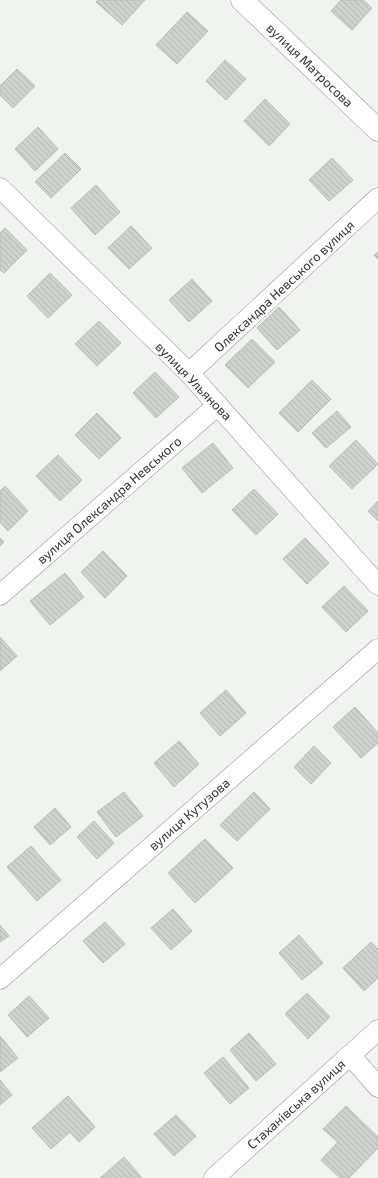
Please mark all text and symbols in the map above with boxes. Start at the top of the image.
street label: вулиця Матросова [263,20,357,110]
street label: Олександра Невського вулиця [210,217,358,355]
street label: вулиця Ульянова [152,338,236,424]
street label: вулиця Олександра Невського [34,433,184,567]
street label: вулиця Кутузова [145,774,233,854]
street label: Стаханівська вулиця [244,1056,348,1152]

